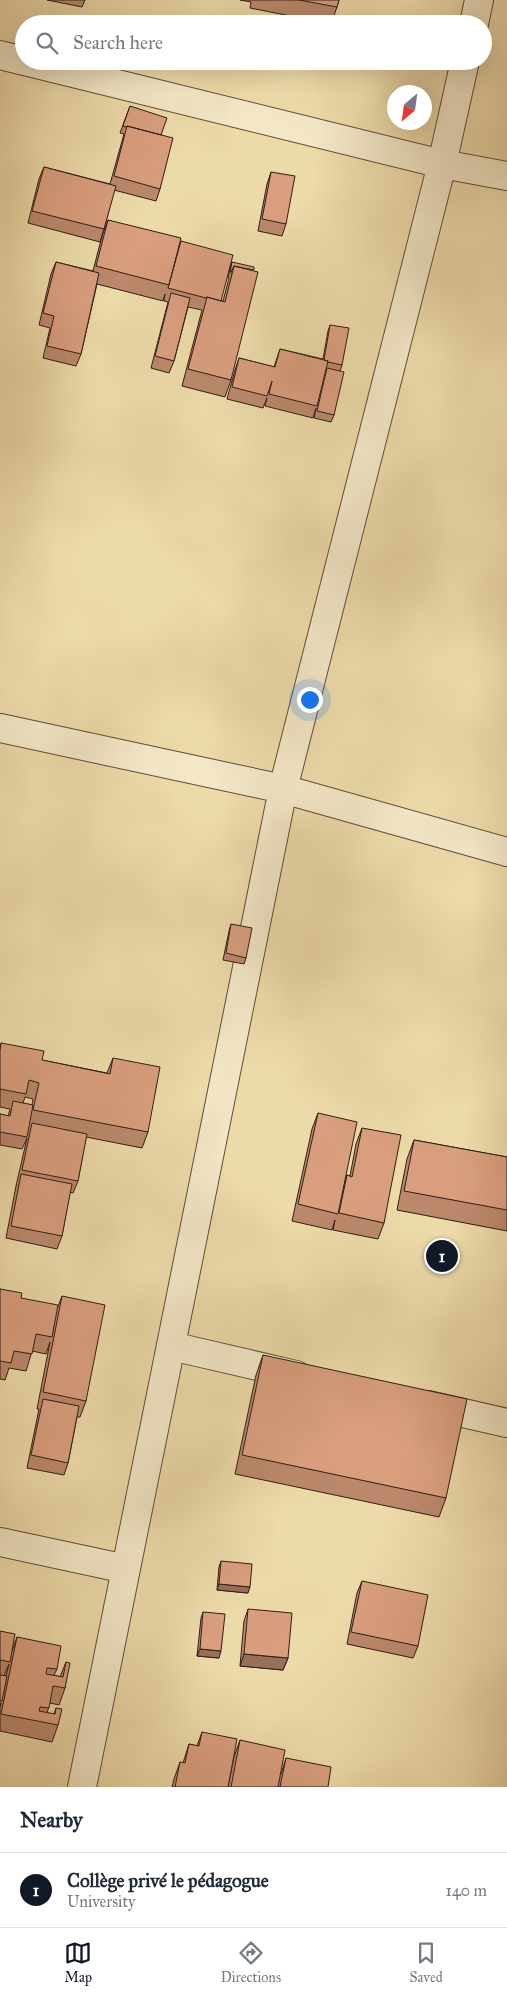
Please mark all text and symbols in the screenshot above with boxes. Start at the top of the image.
search box [15,15,492,70]
icon: search [33,29,61,57]
text: Search here [73,31,163,54]
north arrow [387,85,432,130]
your location [297,687,323,713]
pin: 1 [426,1237,458,1275]
text: Nearby [20,1807,83,1833]
text: Collège privé le pédagogue [67,1869,269,1892]
text: 1 [33,1881,39,1900]
text: 140 m [446,1881,487,1900]
text: University [67,1892,136,1911]
tab: Map [64,1939,92,1986]
tab: Directions [221,1939,281,1986]
tab: Saved [410,1939,443,1986]

